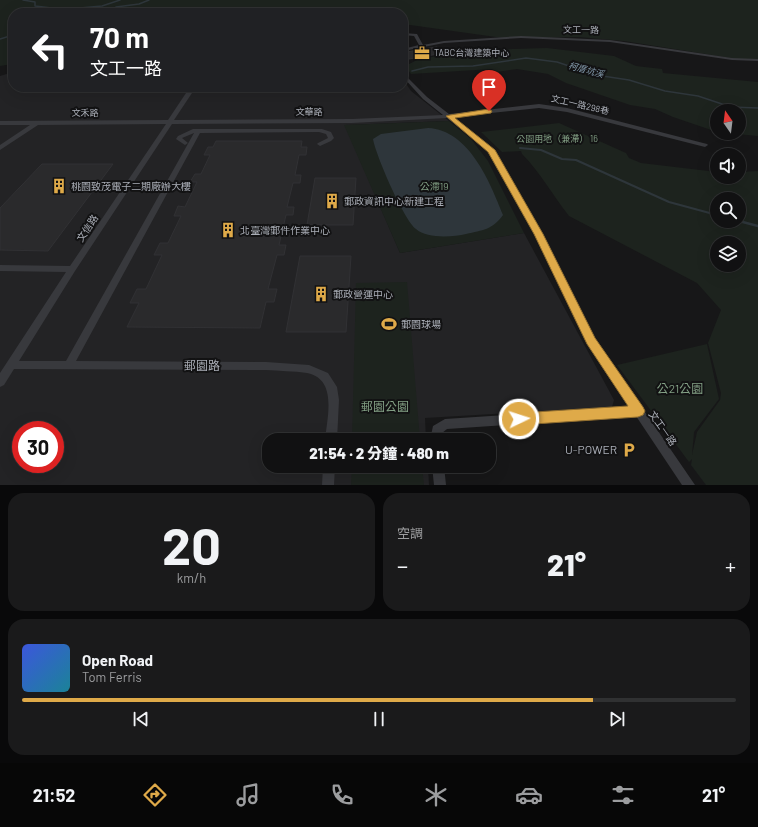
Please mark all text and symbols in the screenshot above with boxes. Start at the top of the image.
text: 70 m [90,20,149,54]
icon: left [24,24,76,76]
street label: 文工一路 [563,24,599,35]
office icon: TABC台灣建築中心 [413,44,431,62]
place label: TABC台灣建築中心 [434,47,509,58]
text: 文工一路 [90,57,162,79]
water label: 柯厝坑溪 [567,60,607,80]
pin [472,70,506,111]
icon: arrive [478,76,500,98]
street label: 文工一路298巷 [550,92,610,117]
north arrow [710,104,746,140]
map controls [710,104,746,272]
street label: 文華路 [295,106,323,117]
street label: 文禾路 [71,107,99,118]
park label: 公園用地（兼滯） 16 [516,133,598,144]
button: sound [710,148,746,184]
building icon: 桃園致茂電子二期廠辦大樓 [50,177,68,195]
place label: 桃園致茂電子二期廠辦大樓 [71,180,191,192]
park label: 公滯19 [420,180,448,192]
building icon: 郵政資訊中心新建工程 [323,192,341,210]
button: search [710,192,746,228]
place label: 郵政資訊中心新建工程 [344,195,444,207]
street label: 文信路 [74,212,100,244]
building icon: 北臺灣郵件作業中心 [219,221,237,239]
place label: 北臺灣郵件作業中心 [240,224,330,236]
button: layers [710,236,746,272]
building icon: 郵政營運中心 [312,285,330,303]
place label: 郵政營運中心 [333,288,393,300]
sports icon: 郵園球場 [380,315,398,333]
place label: 郵園球場 [401,318,441,330]
street label: 郵園路 [184,358,220,372]
park label: 公21公園 [657,381,703,395]
position arrow [498,398,540,440]
park label: 郵園公園 [361,399,409,413]
street label: 文工一路 [647,408,679,448]
speed limit sign: 30 [12,421,64,473]
parking icon: U-POWER [620,441,638,459]
place label: U-POWER [565,442,617,456]
text: 21:54 · 2 分鐘 · 480 m [309,444,449,462]
text: 20 [162,513,221,575]
text: 空調 [397,525,423,541]
text: 21° [547,546,586,582]
text: − [397,552,408,578]
text: + [725,552,736,578]
text: km/h [177,570,206,586]
text: Open Road [82,651,153,669]
text: Tom Ferris [82,669,142,685]
icon: previous [130,708,152,730]
icon: pause [368,708,390,730]
icon: next [606,708,628,730]
icon: directions [141,781,169,809]
icon: music [234,781,262,809]
icon: phone [328,781,356,809]
icon: climate [422,781,450,809]
icon: car [515,781,543,809]
icon: filters [609,781,637,809]
text: 21:52 [33,784,75,806]
text: 21° [702,784,725,806]

